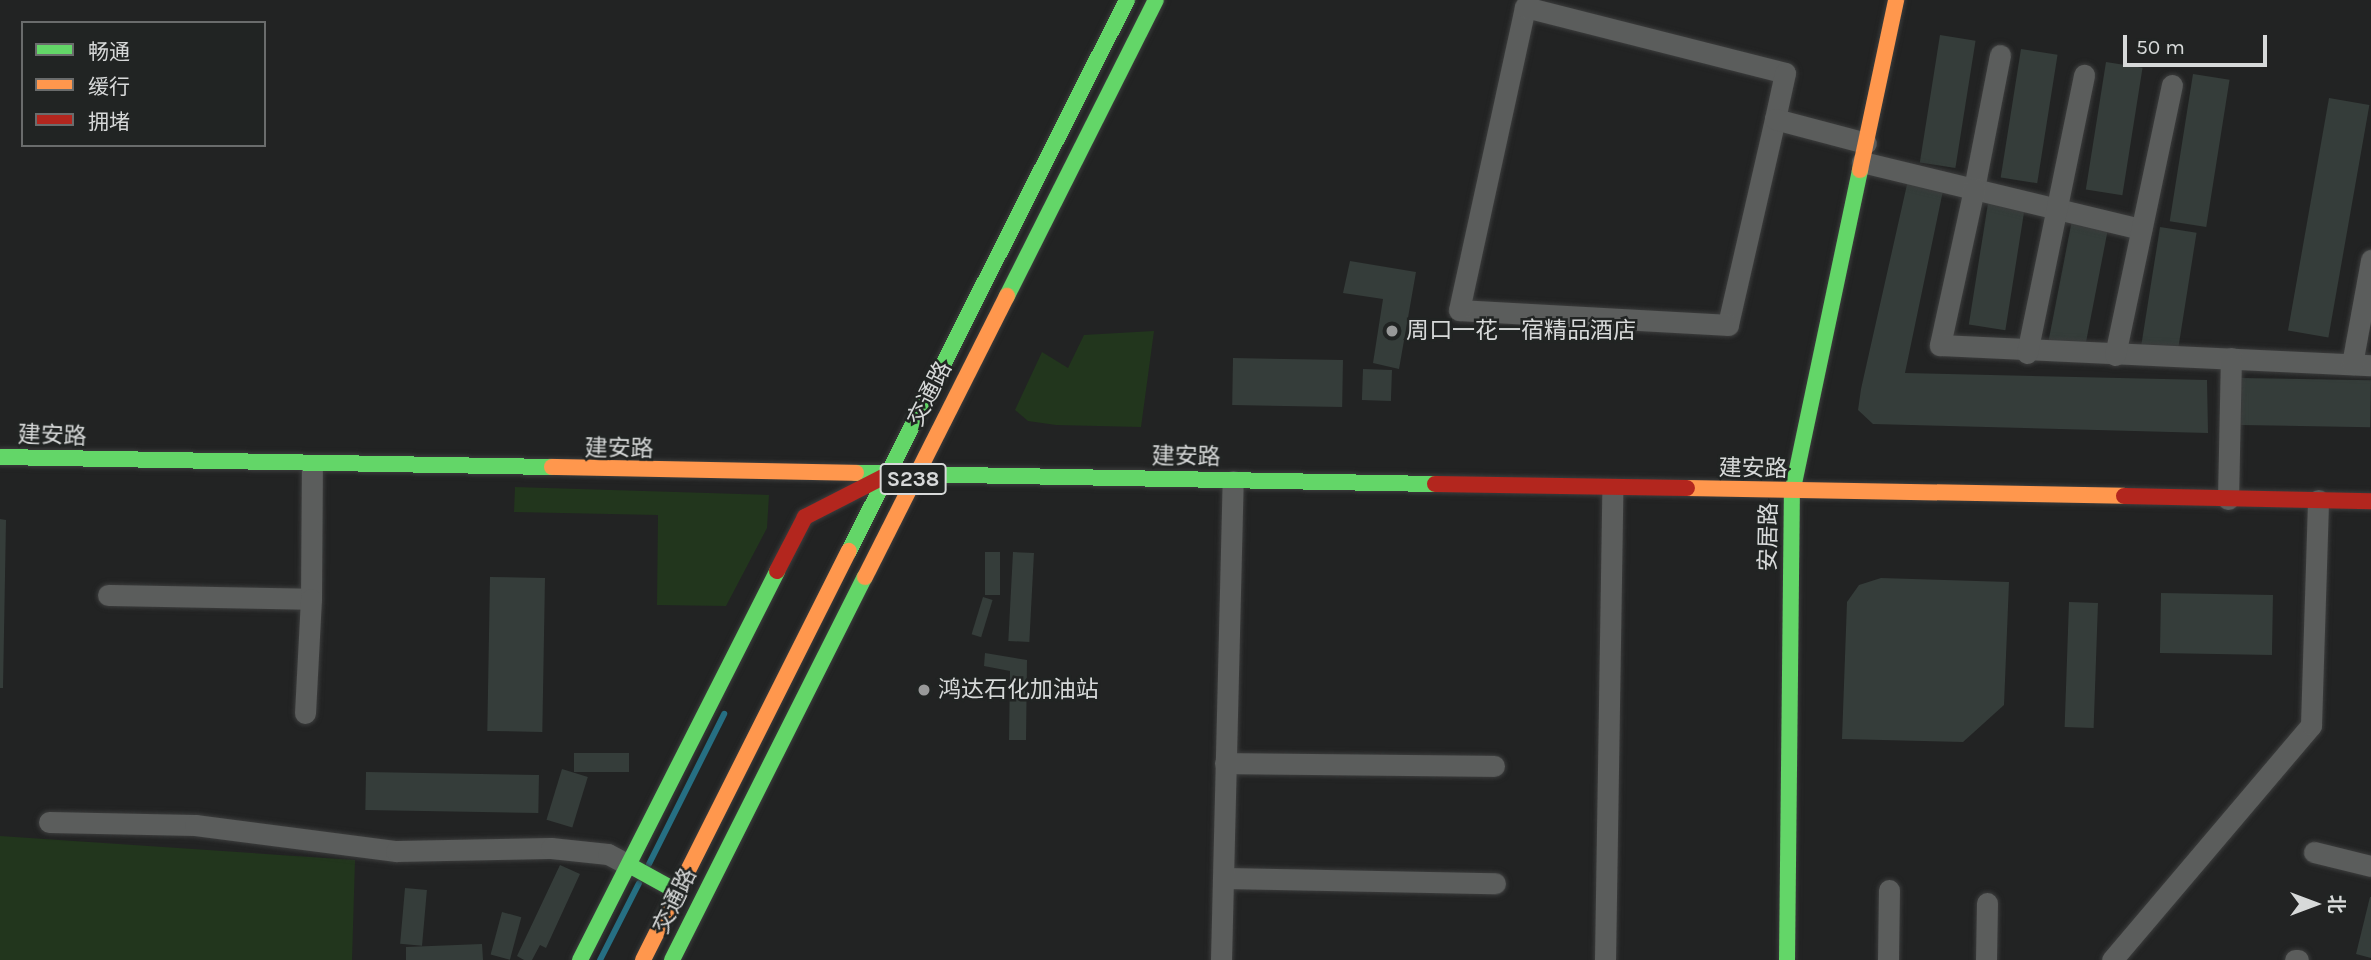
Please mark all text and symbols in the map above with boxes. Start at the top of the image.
legend [21,21,266,147]
scale bar [2126,21,2270,65]
text: 50 m [2136,35,2185,59]
text: 畅通 [88,40,130,64]
text: 缓行 [88,75,130,99]
text: 拥堵 [88,110,130,134]
place label: 周口一花一宿精品酒店 [1406,317,1636,345]
marker: 周口一花一宿精品酒店 [1384,323,1400,339]
street label: 交通路 [902,357,958,431]
street label: 建安路 [17,421,87,451]
street label: 建安路 [584,435,654,463]
street label: 建安路 [1151,443,1221,471]
street label: 建安路 [1718,455,1788,483]
road number: S238 [878,462,948,496]
street label: 安居路 [1755,502,1783,572]
place label: 鸿达石化加油站 [938,676,1099,704]
marker: 鸿达石化加油站 [916,682,932,698]
street label: 交通路 [647,864,703,938]
north arrow [2280,869,2350,939]
text: 北 [2325,894,2347,914]

